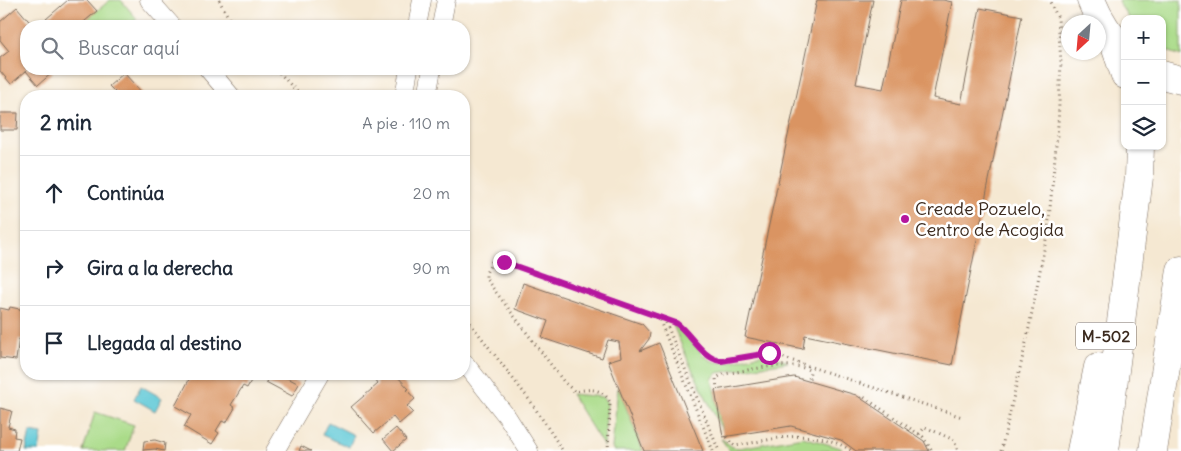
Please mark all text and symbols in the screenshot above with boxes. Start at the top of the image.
north arrow [1061,15,1106,60]
map controls [1121,15,1166,150]
button: + [1121,15,1166,60]
search box [20,20,470,75]
icon: search [38,34,66,62]
text: Buscar aquí [78,36,179,60]
button: − [1121,60,1166,105]
button: layers [1121,105,1166,150]
text: 2 min [40,109,92,136]
text: A pie · 110 m [362,113,450,133]
icon: ahead [40,179,68,207]
text: Continúa [87,181,164,205]
text: 20 m [413,183,450,203]
place label: Creade Pozuelo, Centro de Acogida [915,197,1064,241]
marker: Creade Pozuelo, Centro de Acogida [899,213,911,225]
route end [493,251,516,274]
icon: right [40,254,68,282]
text: Gira a la derecha [87,256,233,280]
text: 90 m [412,258,450,278]
road number: M-502 [1076,322,1136,350]
icon: arrive [40,329,68,357]
text: Llegada al destino [87,331,242,355]
route start [758,342,781,365]

